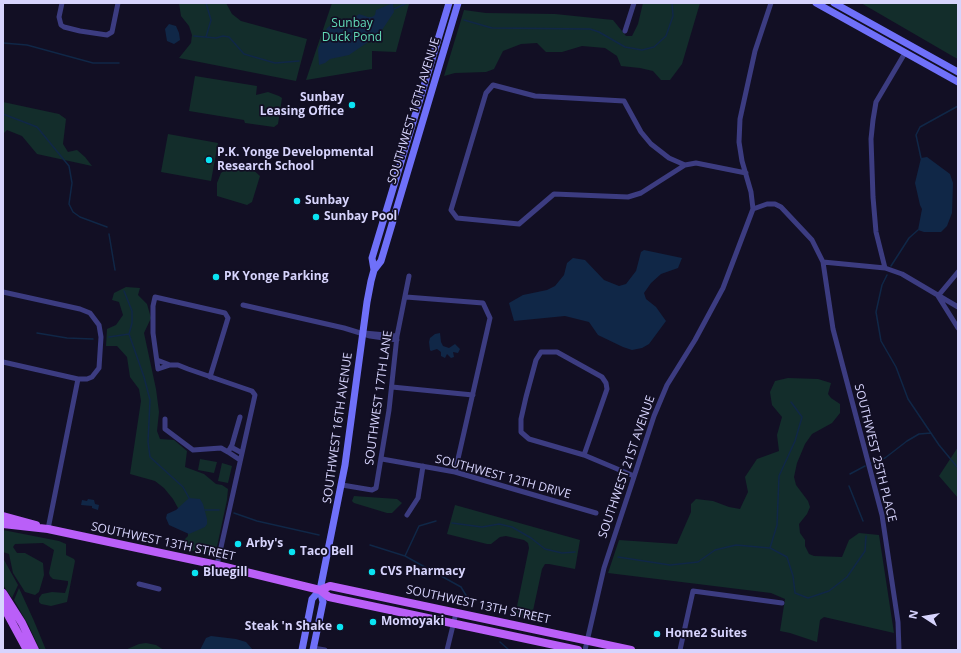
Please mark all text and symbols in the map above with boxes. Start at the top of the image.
park label: Sunbay Duck Pond [322,17,382,45]
street label: SOUTHWEST 16TH AVENUE [385,36,443,186]
place label: Sunbay Leasing Office [260,91,344,119]
marker: Sunbay Leasing Office [347,100,357,110]
place label: P.K. Yonge Developmental Research School [217,146,374,174]
marker: P.K. Yonge Developmental Research School [204,155,214,165]
place label: Sunbay [305,194,349,208]
marker: Sunbay [292,196,302,206]
place label: Sunbay Pool [324,210,397,224]
marker: Sunbay Pool [311,212,321,222]
place label: PK Yonge Parking [224,270,328,284]
marker: PK Yonge Parking [211,272,221,282]
street label: SOUTHWEST 17TH LANE [362,330,396,466]
street label: SOUTHWEST 16TH AVENUE [320,352,356,504]
street label: SOUTHWEST 25TH PLACE [851,382,899,524]
street label: SOUTHWEST 21ST AVENUE [596,394,658,540]
street label: SOUTHWEST 12TH DRIVE [434,452,572,502]
street label: SOUTHWEST 13TH STREET [90,520,236,564]
place label: Arby's [246,537,283,551]
marker: Arby's [233,539,243,549]
place label: Taco Bell [300,545,353,559]
marker: Taco Bell [287,547,297,557]
place label: CVS Pharmacy [380,565,465,579]
place label: Bluegill [203,566,247,580]
marker: CVS Pharmacy [367,567,377,577]
marker: Bluegill [190,568,200,578]
street label: SOUTHWEST 13TH STREET [405,583,551,627]
north arrow [905,597,945,637]
text: N [905,608,921,620]
place label: Momoyaki [381,615,444,629]
marker: Momoyaki [368,617,378,627]
place label: Steak 'n Shake [245,620,332,634]
marker: Steak 'n Shake [335,622,345,632]
place label: Home2 Suites [665,627,747,641]
marker: Home2 Suites [652,629,662,639]

